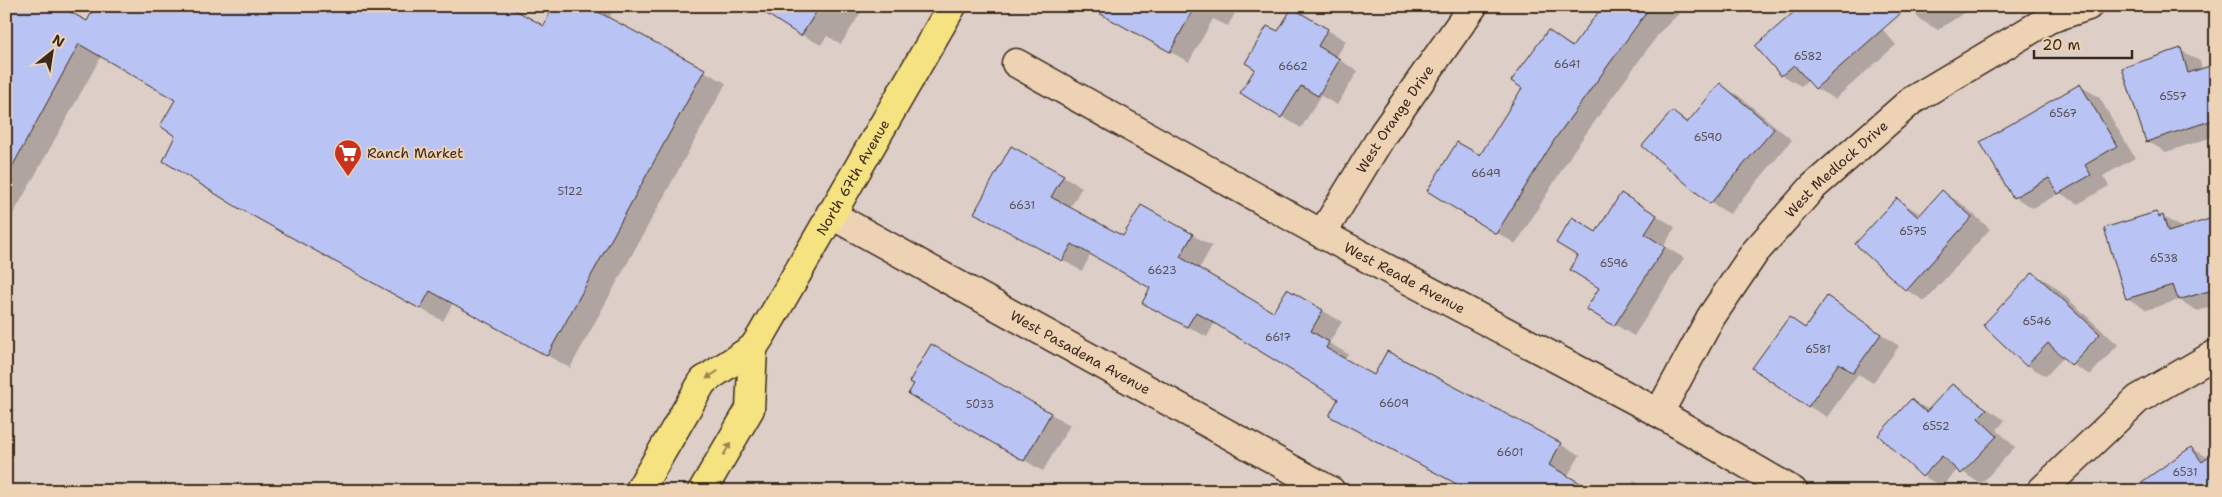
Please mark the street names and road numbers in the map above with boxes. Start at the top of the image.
street label: West Orange Drive [1352,61,1438,177]
street label: North 67th Avenue [812,116,894,239]
street label: West Medlock Drive [1781,117,1892,221]
street label: West Reade Avenue [1341,238,1468,317]
street label: West Pasadena Avenue [1007,306,1154,398]

